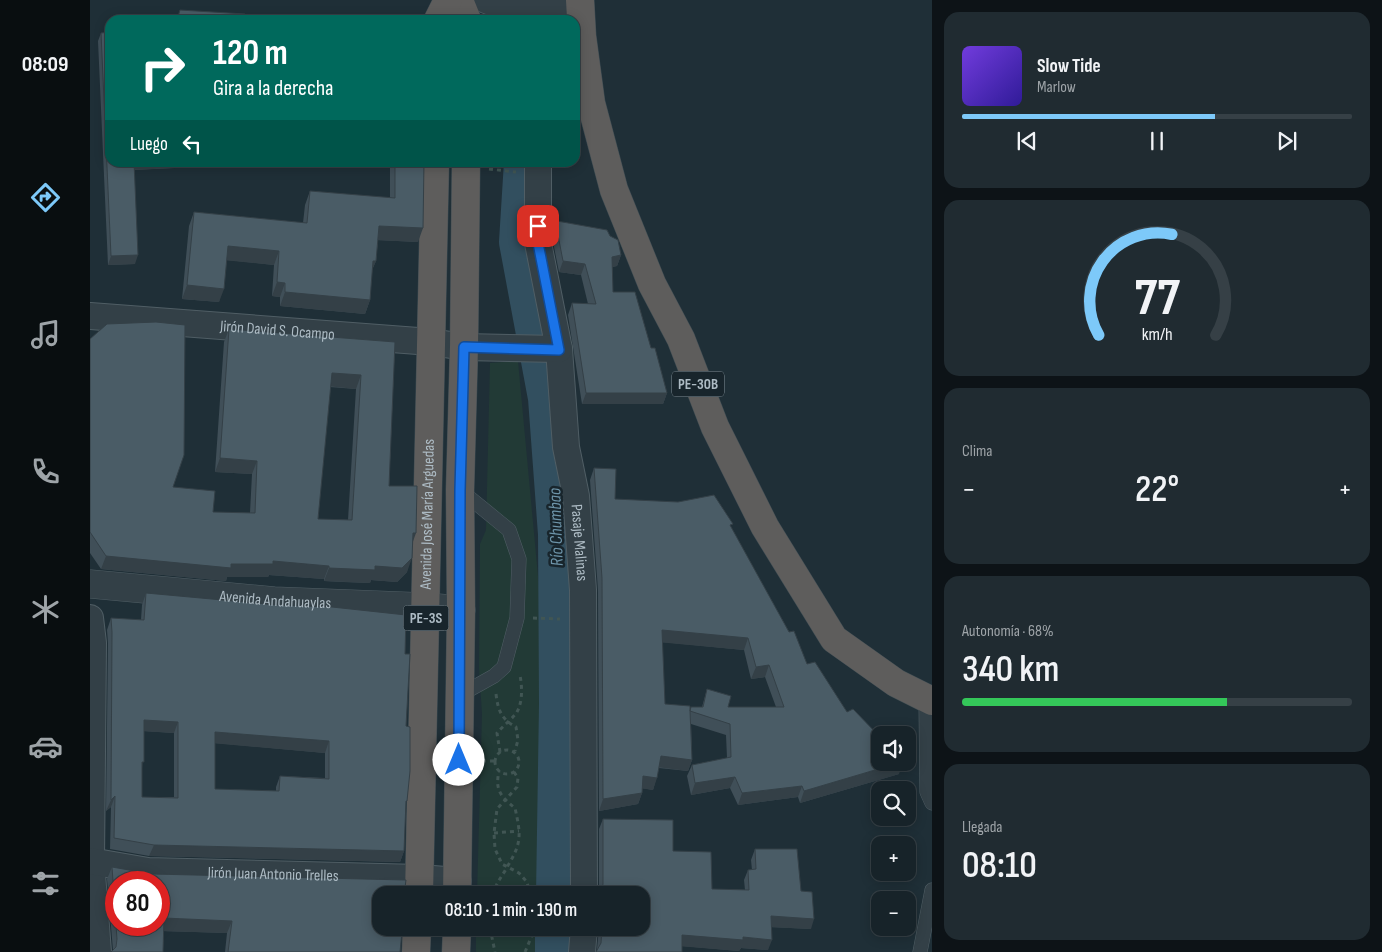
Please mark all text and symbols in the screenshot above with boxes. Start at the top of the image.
text: 120 m [213,32,288,75]
icon: right [130,35,195,100]
text: 08:09 [22,51,68,78]
text: Slow Tide [1037,55,1101,78]
text: Gira a la derecha [213,75,334,102]
text: Marlow [1037,78,1076,97]
icon: previous [1013,127,1041,155]
icon: pause [1143,127,1171,155]
icon: next [1273,127,1301,155]
icon: left [178,130,206,158]
text: Luego [130,133,168,156]
icon: directions [28,180,63,215]
pin [517,205,559,247]
icon: arrive [524,212,552,240]
text: 77 [1134,267,1180,330]
street label: Jirón David S. Ocampo [218,316,336,344]
icon: music [28,317,63,352]
text: km/h [1142,324,1172,345]
road number: PE-30B [672,372,724,396]
street label: Avenida José María Arguedas [416,438,438,591]
text: Clima [962,442,992,461]
icon: phone [28,454,63,489]
text: 22° [1135,467,1179,512]
text: − [962,473,976,506]
text: + [1338,473,1352,506]
water label: Río Chumbao [544,487,568,566]
street label: Pasaje Malinas [567,503,592,582]
street label: Avenida Andahuaylas [218,586,332,613]
icon: climate [28,592,63,627]
road number: PE-3S [404,606,448,630]
text: Autonomía · 68% [962,622,1054,641]
text: 340 km [962,647,1059,692]
map controls [871,726,916,936]
button: sound [871,726,916,771]
icon: car [28,729,63,764]
position arrow [432,733,484,785]
button: search [871,781,916,826]
text: Llegada [962,818,1003,837]
button: + [871,836,916,881]
text: 08:10 [962,843,1037,888]
street label: Jirón Juan Antonio Trelles [206,863,339,885]
icon: filters [28,866,63,901]
speed limit sign: 80 [105,871,170,936]
button: − [871,891,916,936]
text: 08:10 · 1 min · 190 m [445,899,577,922]

